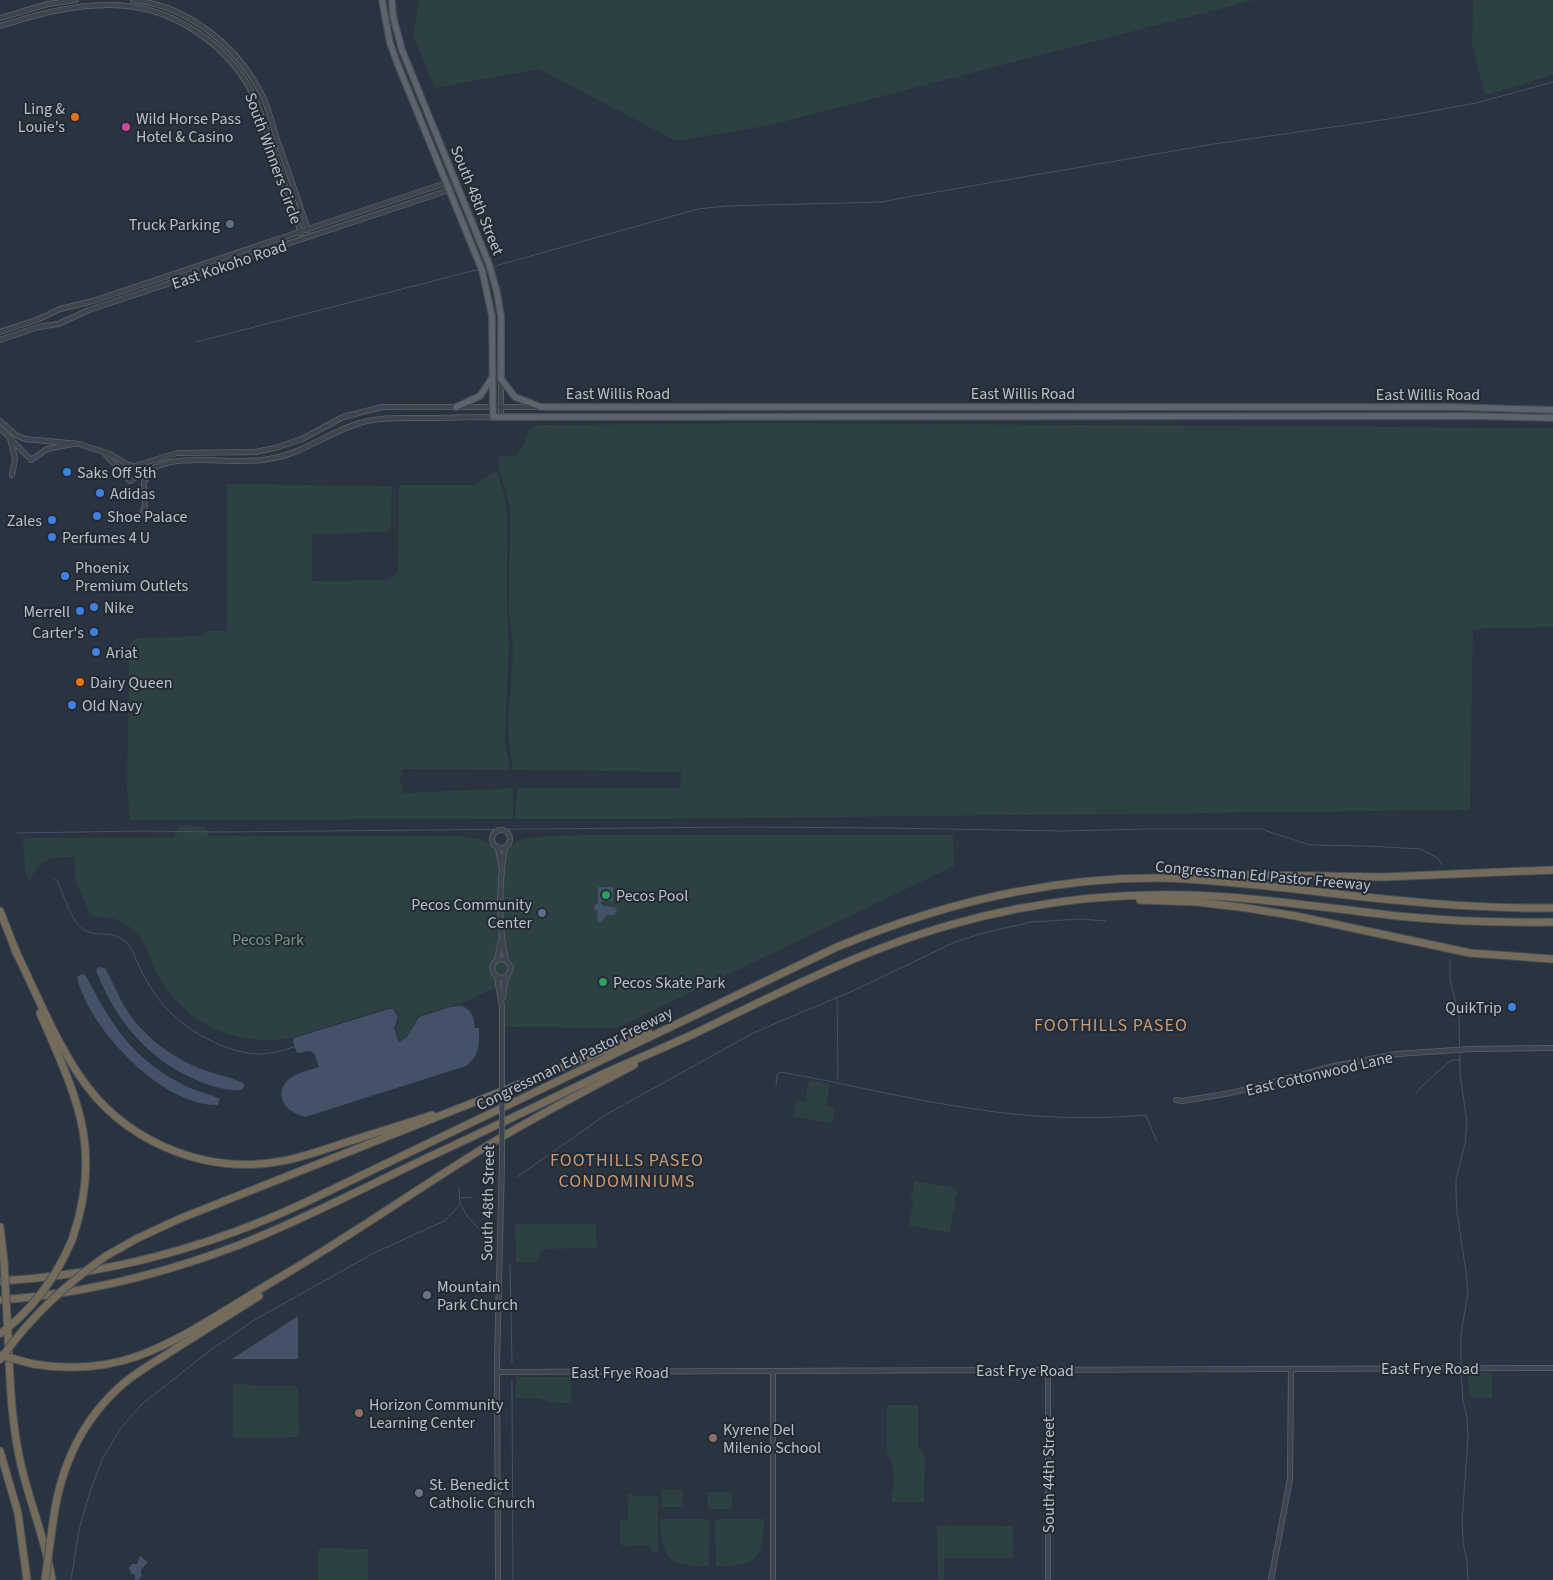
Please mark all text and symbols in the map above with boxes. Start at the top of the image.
street label: South Winners Circle [239,90,307,227]
place label: Ling & Louie's [18,98,65,138]
place label: Wild Horse Pass Hotel & Casino [136,108,241,148]
marker: Ling & Louie's [69,111,81,123]
marker: Wild Horse Pass Hotel & Casino [120,121,132,133]
street label: South 48th Street [445,142,509,259]
place label: Truck Parking [129,214,220,236]
marker: Truck Parking [224,218,236,230]
street label: East Kokoho Road [169,235,290,295]
street label: East Willis Road [566,383,670,405]
street label: East Willis Road [971,383,1075,405]
street label: East Willis Road [1376,384,1480,406]
place label: Saks Off 5th [77,462,157,484]
marker: Saks Off 5th [61,466,73,478]
place label: Adidas [110,483,155,505]
marker: Adidas [94,487,106,499]
place label: Shoe Palace [107,506,188,528]
place label: Zales [7,510,42,532]
marker: Shoe Palace [91,510,103,522]
marker: Zales [46,514,58,526]
place label: Perfumes 4 U [62,527,150,549]
marker: Perfumes 4 U [46,531,58,543]
place label: Phoenix Premium Outlets [75,557,189,597]
marker: Phoenix Premium Outlets [59,570,71,582]
place label: Nike [104,597,134,619]
place label: Merrell [23,601,70,623]
marker: Nike [88,601,100,613]
marker: Merrell [74,605,86,617]
place label: Carter's [32,622,84,644]
marker: Carter's [88,626,100,638]
place label: Ariat [106,642,138,664]
marker: Ariat [90,646,102,658]
place label: Dairy Queen [90,672,172,694]
marker: Dairy Queen [74,676,86,688]
place label: Old Navy [82,695,143,717]
marker: Old Navy [66,699,78,711]
street label: Congressman Ed Pastor Freeway [1154,856,1372,896]
place label: Pecos Pool [616,885,688,907]
marker: Pecos Pool [600,889,612,901]
place label: Pecos Community Center [411,894,533,934]
marker: Pecos Community Center [536,907,548,919]
park label: Pecos Park [232,929,304,951]
place label: Pecos Skate Park [613,972,726,994]
marker: Pecos Skate Park [597,976,609,988]
place label: QuikTrip [1445,997,1502,1019]
street label: Congressman Ed Pastor Freeway [472,1001,677,1116]
marker: QuikTrip [1506,1001,1518,1013]
district label: FOOTHILLS PASEO [1034,1013,1188,1038]
street label: East Cottonwood Lane [1244,1046,1395,1102]
street label: South 48th Street [476,1144,500,1261]
district label: FOOTHILLS PASEO CONDOMINIUMS [550,1148,704,1194]
place label: Mountain Park Church [437,1276,518,1316]
marker: Mountain Park Church [421,1289,433,1301]
street label: East Frye Road [1381,1358,1479,1380]
street label: East Frye Road [976,1360,1074,1382]
street label: East Frye Road [571,1362,669,1384]
place label: Horizon Community Learning Center [369,1394,504,1434]
marker: Horizon Community Learning Center [353,1407,365,1419]
street label: South 44th Street [1038,1416,1060,1533]
place label: Kyrene Del Milenio School [723,1419,821,1459]
marker: Kyrene Del Milenio School [707,1432,719,1444]
place label: St. Benedict Catholic Church [429,1474,535,1514]
marker: St. Benedict Catholic Church [413,1487,425,1499]

